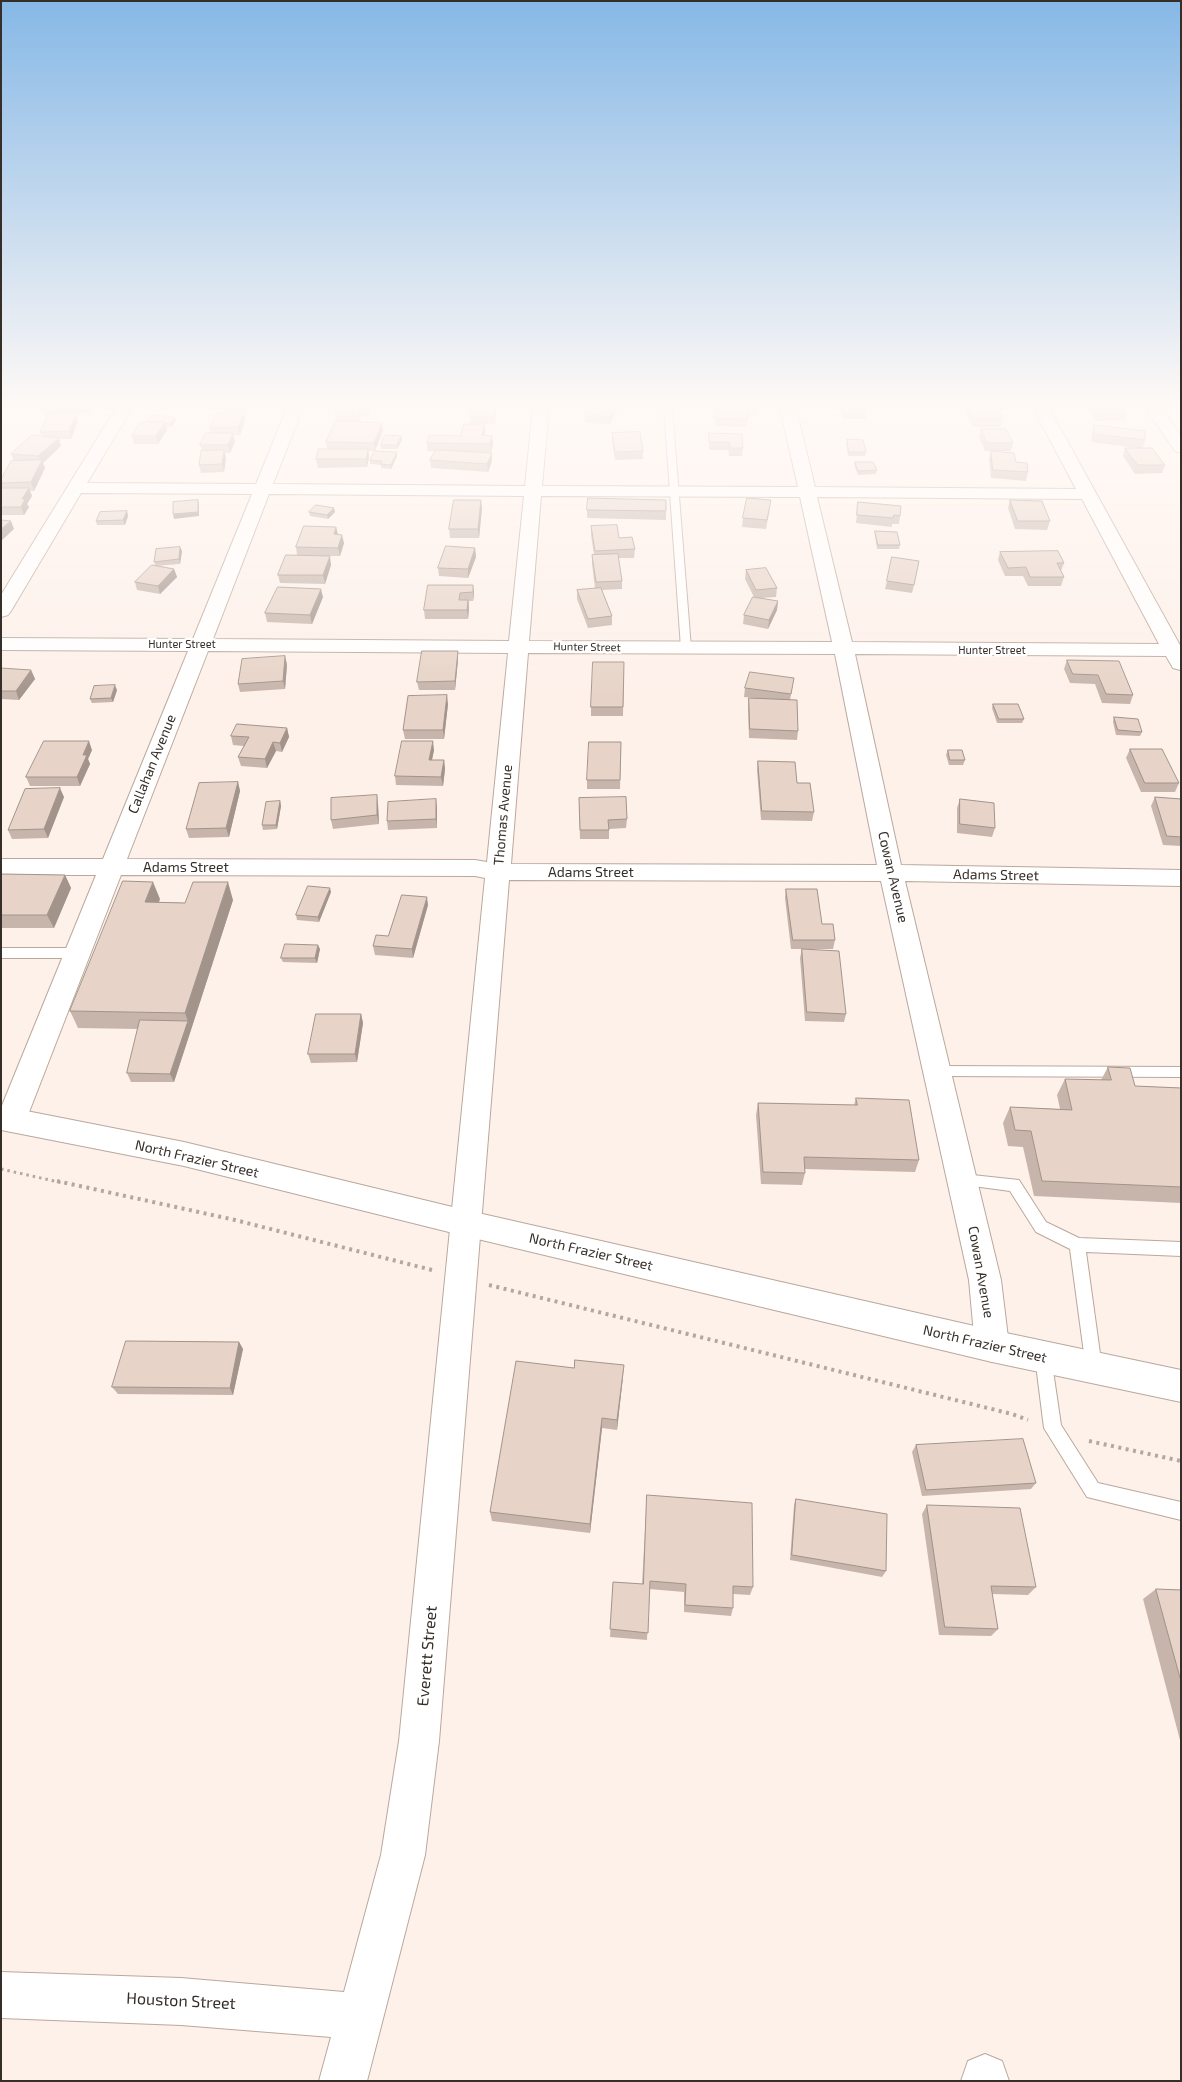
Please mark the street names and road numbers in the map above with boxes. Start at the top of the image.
street label: Hunter Street [148,637,216,651]
street label: Hunter Street [553,640,621,654]
street label: Hunter Street [958,643,1026,657]
street label: Callahan Avenue [124,712,180,816]
street label: Thomas Avenue [490,764,516,866]
street label: Cowan Avenue [874,830,912,924]
street label: Adams Street [143,859,229,875]
street label: Adams Street [548,864,634,880]
street label: Adams Street [953,866,1039,884]
street label: North Frazier Street [134,1137,260,1181]
street label: Cowan Avenue [965,1225,997,1319]
street label: North Frazier Street [528,1230,654,1274]
street label: North Frazier Street [922,1322,1048,1366]
street label: Everett Street [413,1605,441,1707]
street label: Houston Street [126,1989,236,2013]

